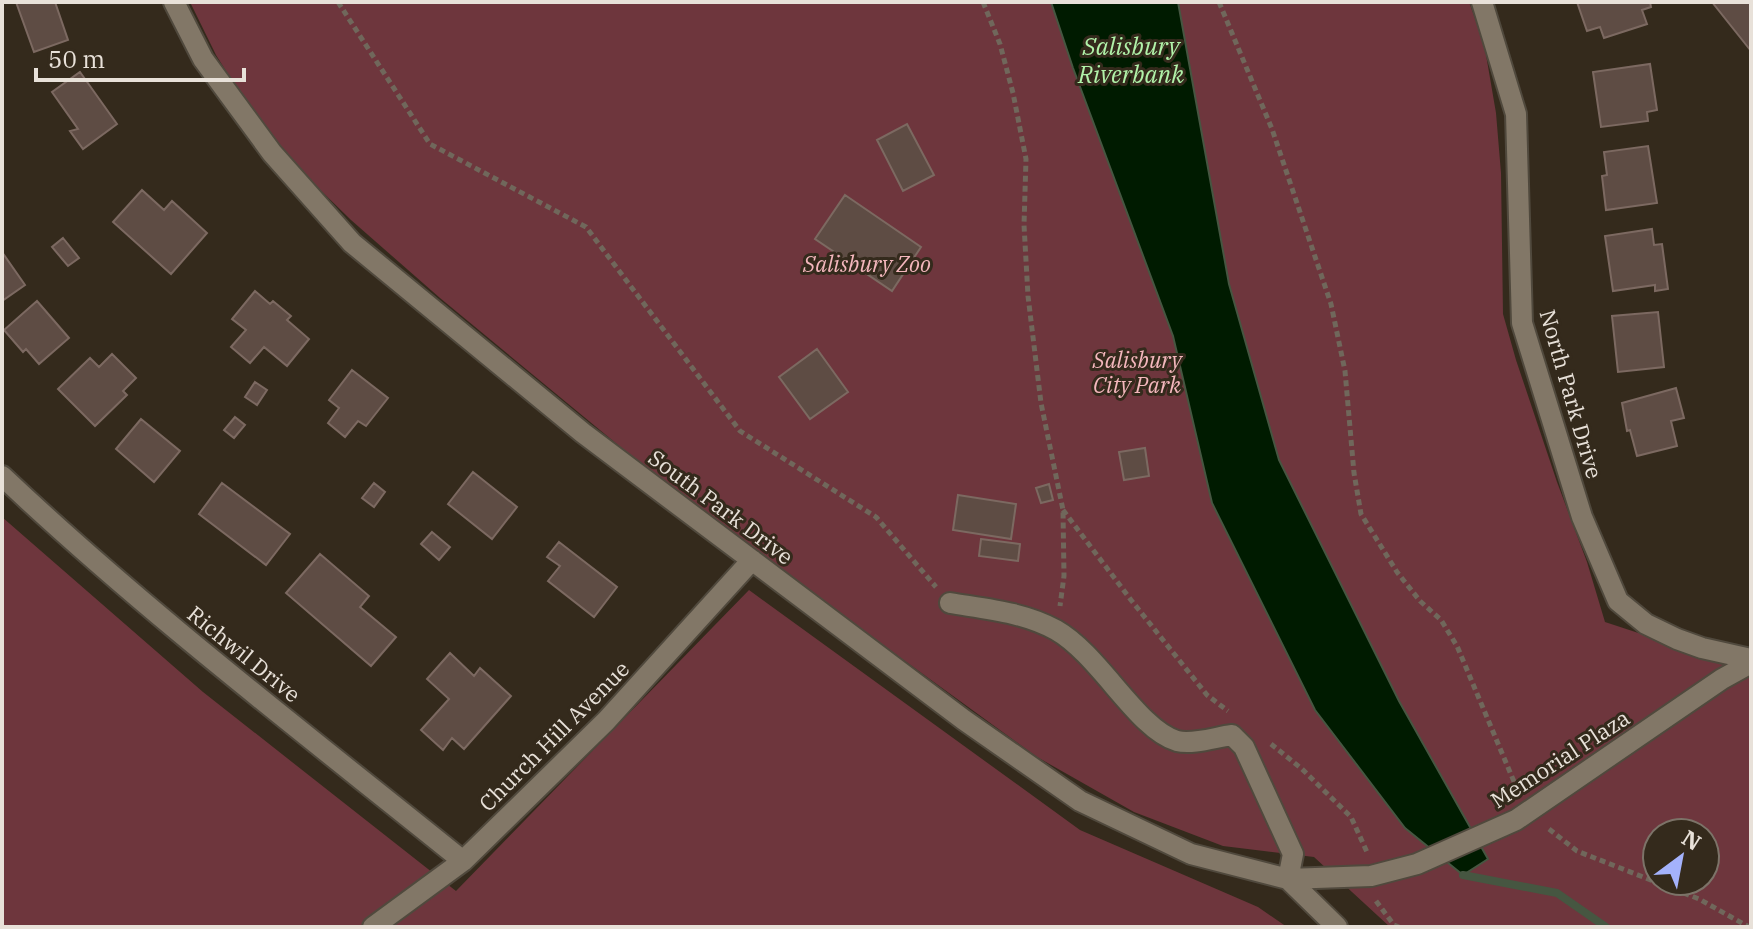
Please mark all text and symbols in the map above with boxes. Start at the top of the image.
water label: Salisbury Riverbank [1077,30,1184,90]
scale bar [36,32,244,82]
text: 50 m [48,43,105,75]
park label: Salisbury Zoo [802,249,931,278]
street label: North Park Drive [1533,306,1609,482]
park label: Salisbury City Park [1092,345,1183,399]
street label: South Park Drive [643,443,800,571]
street label: Richwil Drive [182,599,307,708]
street label: Church Hill Avenue [472,654,635,817]
street label: Memorial Plaza [1485,703,1635,814]
north arrow [1641,817,1721,897]
text: N [1677,823,1707,857]

